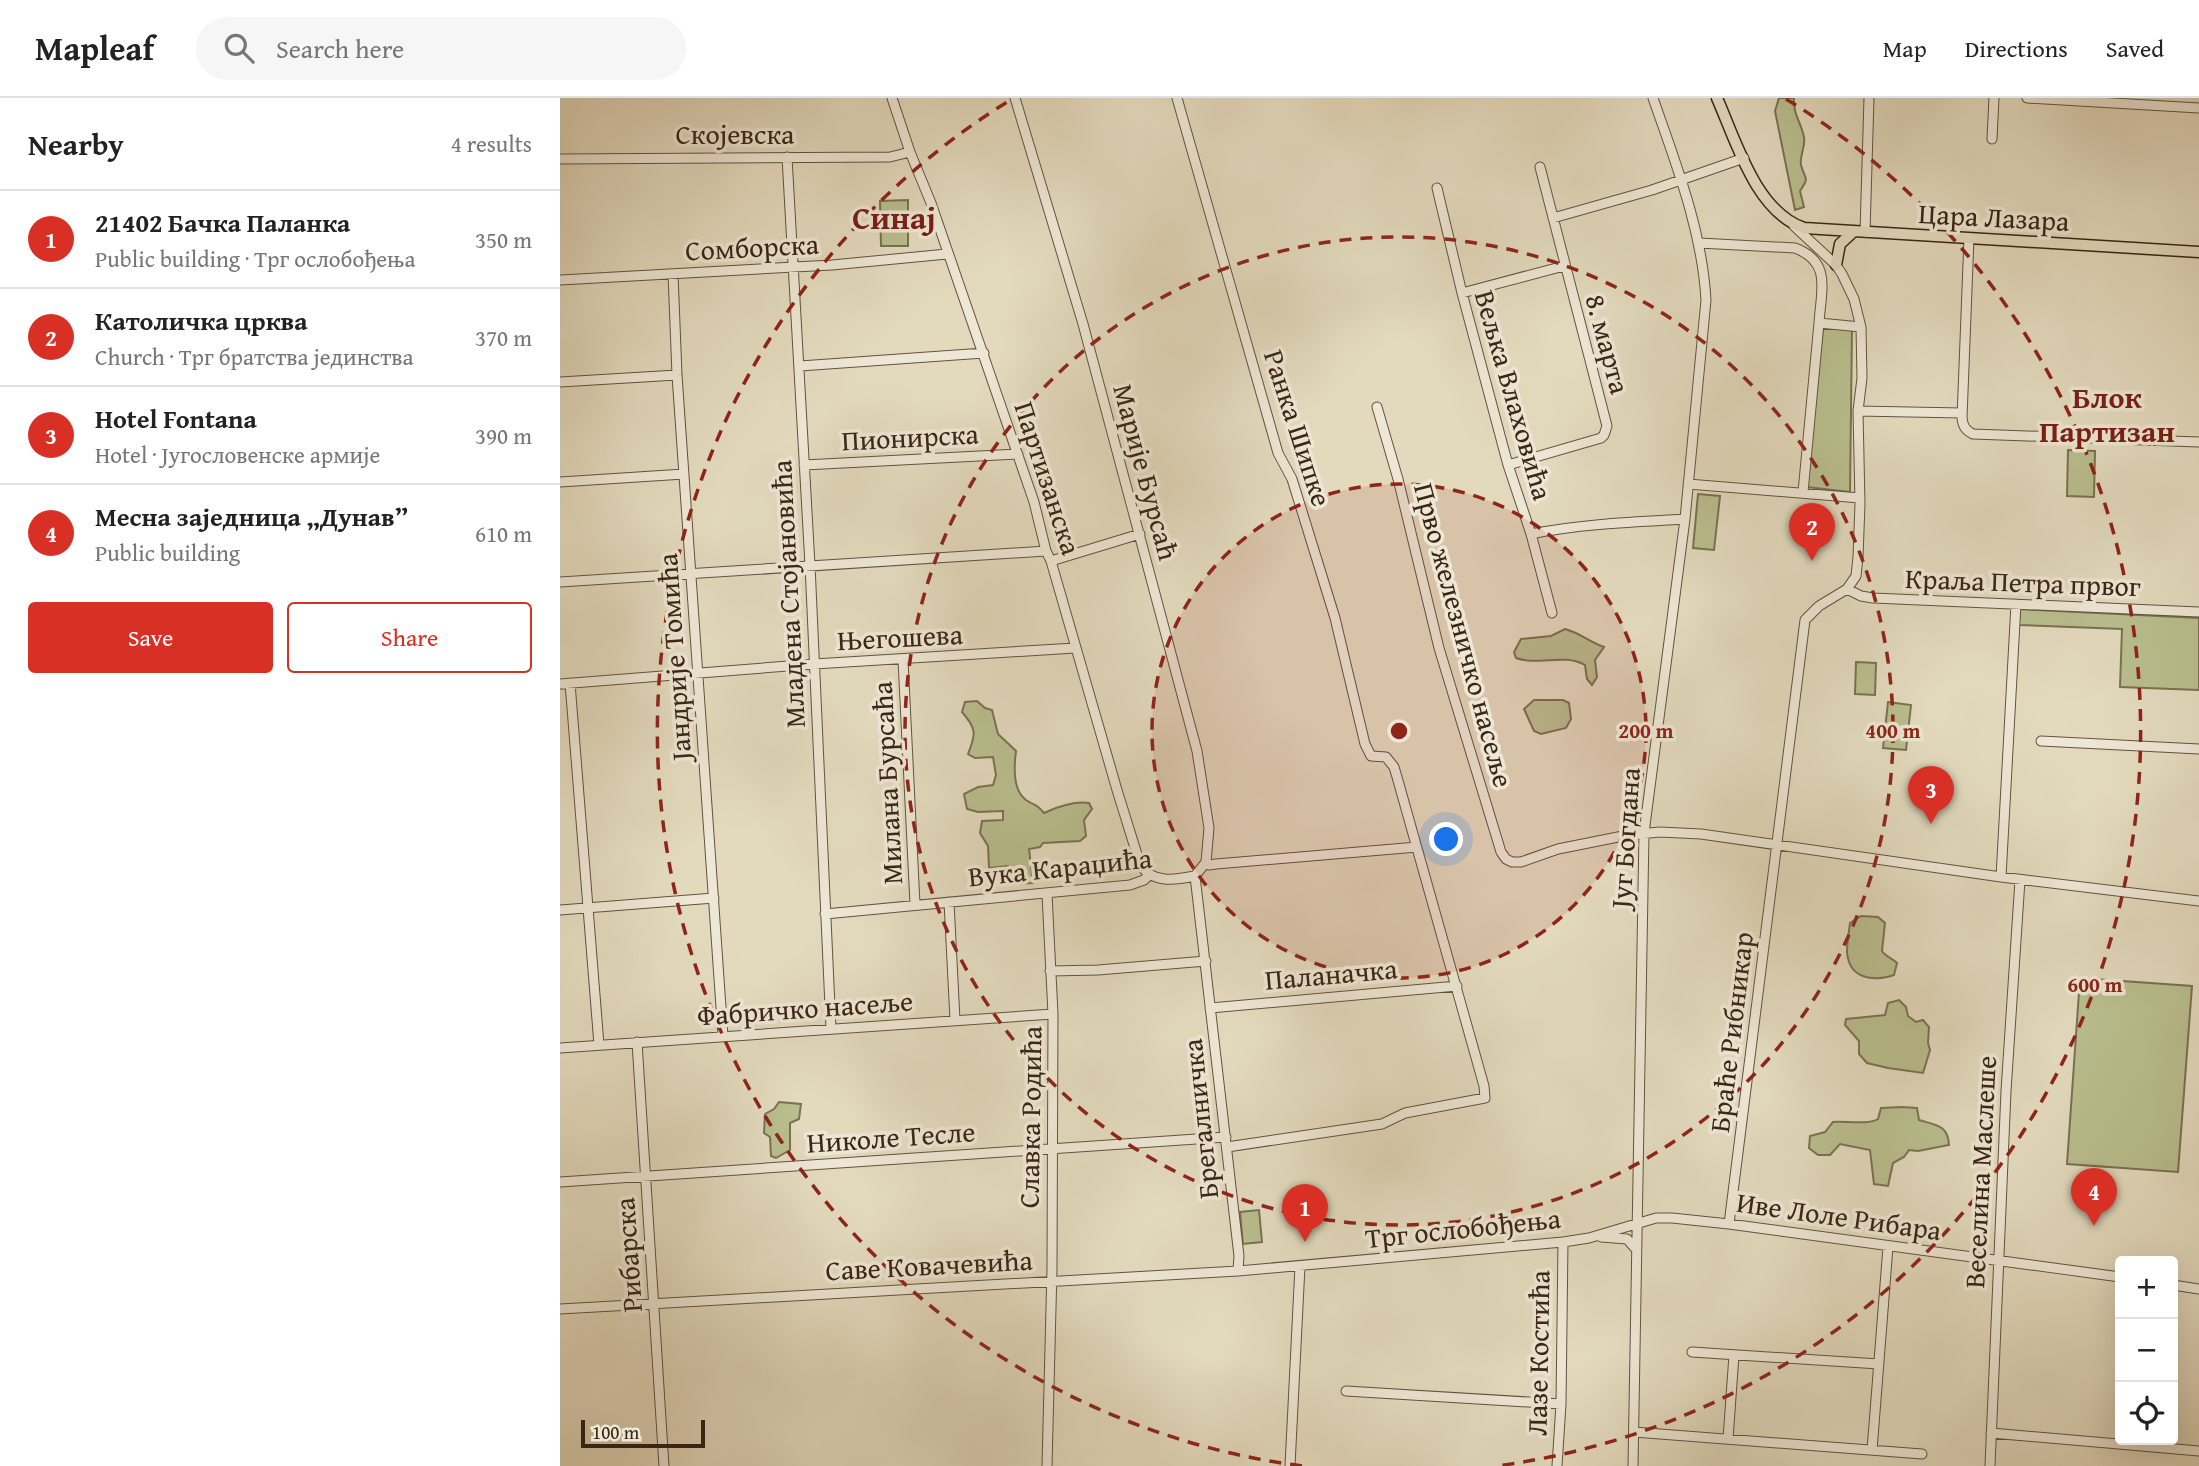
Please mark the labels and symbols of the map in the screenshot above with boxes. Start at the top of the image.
street label: Скојевска [676,113,795,154]
street label: Цара Лазара [1918,192,2071,241]
district label: Синај [852,194,936,241]
street label: Сомборска [684,222,820,270]
street label: Вељка Влаховића [1465,285,1564,505]
street label: 8. марта [1576,289,1642,399]
street label: Ранка Шипке [1254,344,1343,511]
district label: Блок Партизан [2039,375,2175,453]
street label: Марије Бурсаћ [1103,379,1190,565]
street label: Партизанска [1004,396,1093,560]
street label: Пионирска [840,412,980,461]
street label: Младена Стојановића [760,458,815,729]
street label: Прво железничко насеље [1404,478,1525,792]
pin: 2 [1789,503,1835,561]
street label: Јандрије Томића [646,551,701,765]
street label: Краља Петра првог [1905,557,2142,606]
street label: Његошева [836,613,964,660]
street label: Милана Бурсаћа [861,680,912,886]
text: 200 m [1618,715,1674,746]
text: 400 m [1865,715,1921,746]
centre of rings [1387,719,1411,743]
street label: Југ Богдана [1599,765,1650,913]
pin: 3 [1908,766,1954,824]
your location [1429,822,1463,856]
street label: Вука Караџића [966,836,1154,897]
street label: Браће Рибникар [1698,930,1763,1134]
street label: Паланачка [1263,947,1399,1000]
text: 600 m [2067,969,2123,1000]
street label: Фабричко насеље [696,979,914,1036]
street label: Славка Родића [1007,1025,1052,1208]
street label: Брегалничка [1171,1036,1228,1201]
street label: Веселина Маслеше [1953,1055,2006,1289]
street label: Николе Тесле [805,1110,977,1163]
pin: 4 [2071,1168,2117,1226]
street label: Иве Лоле Рибара [1734,1181,1945,1250]
pin: 1 [1282,1184,1328,1242]
street label: Рибарска [603,1196,652,1314]
street label: Трг ослобођења [1363,1197,1563,1258]
street label: Саве Ковачевића [824,1239,1034,1290]
street label: Лазе Костића [1516,1269,1559,1436]
scale bar [581,1417,705,1449]

